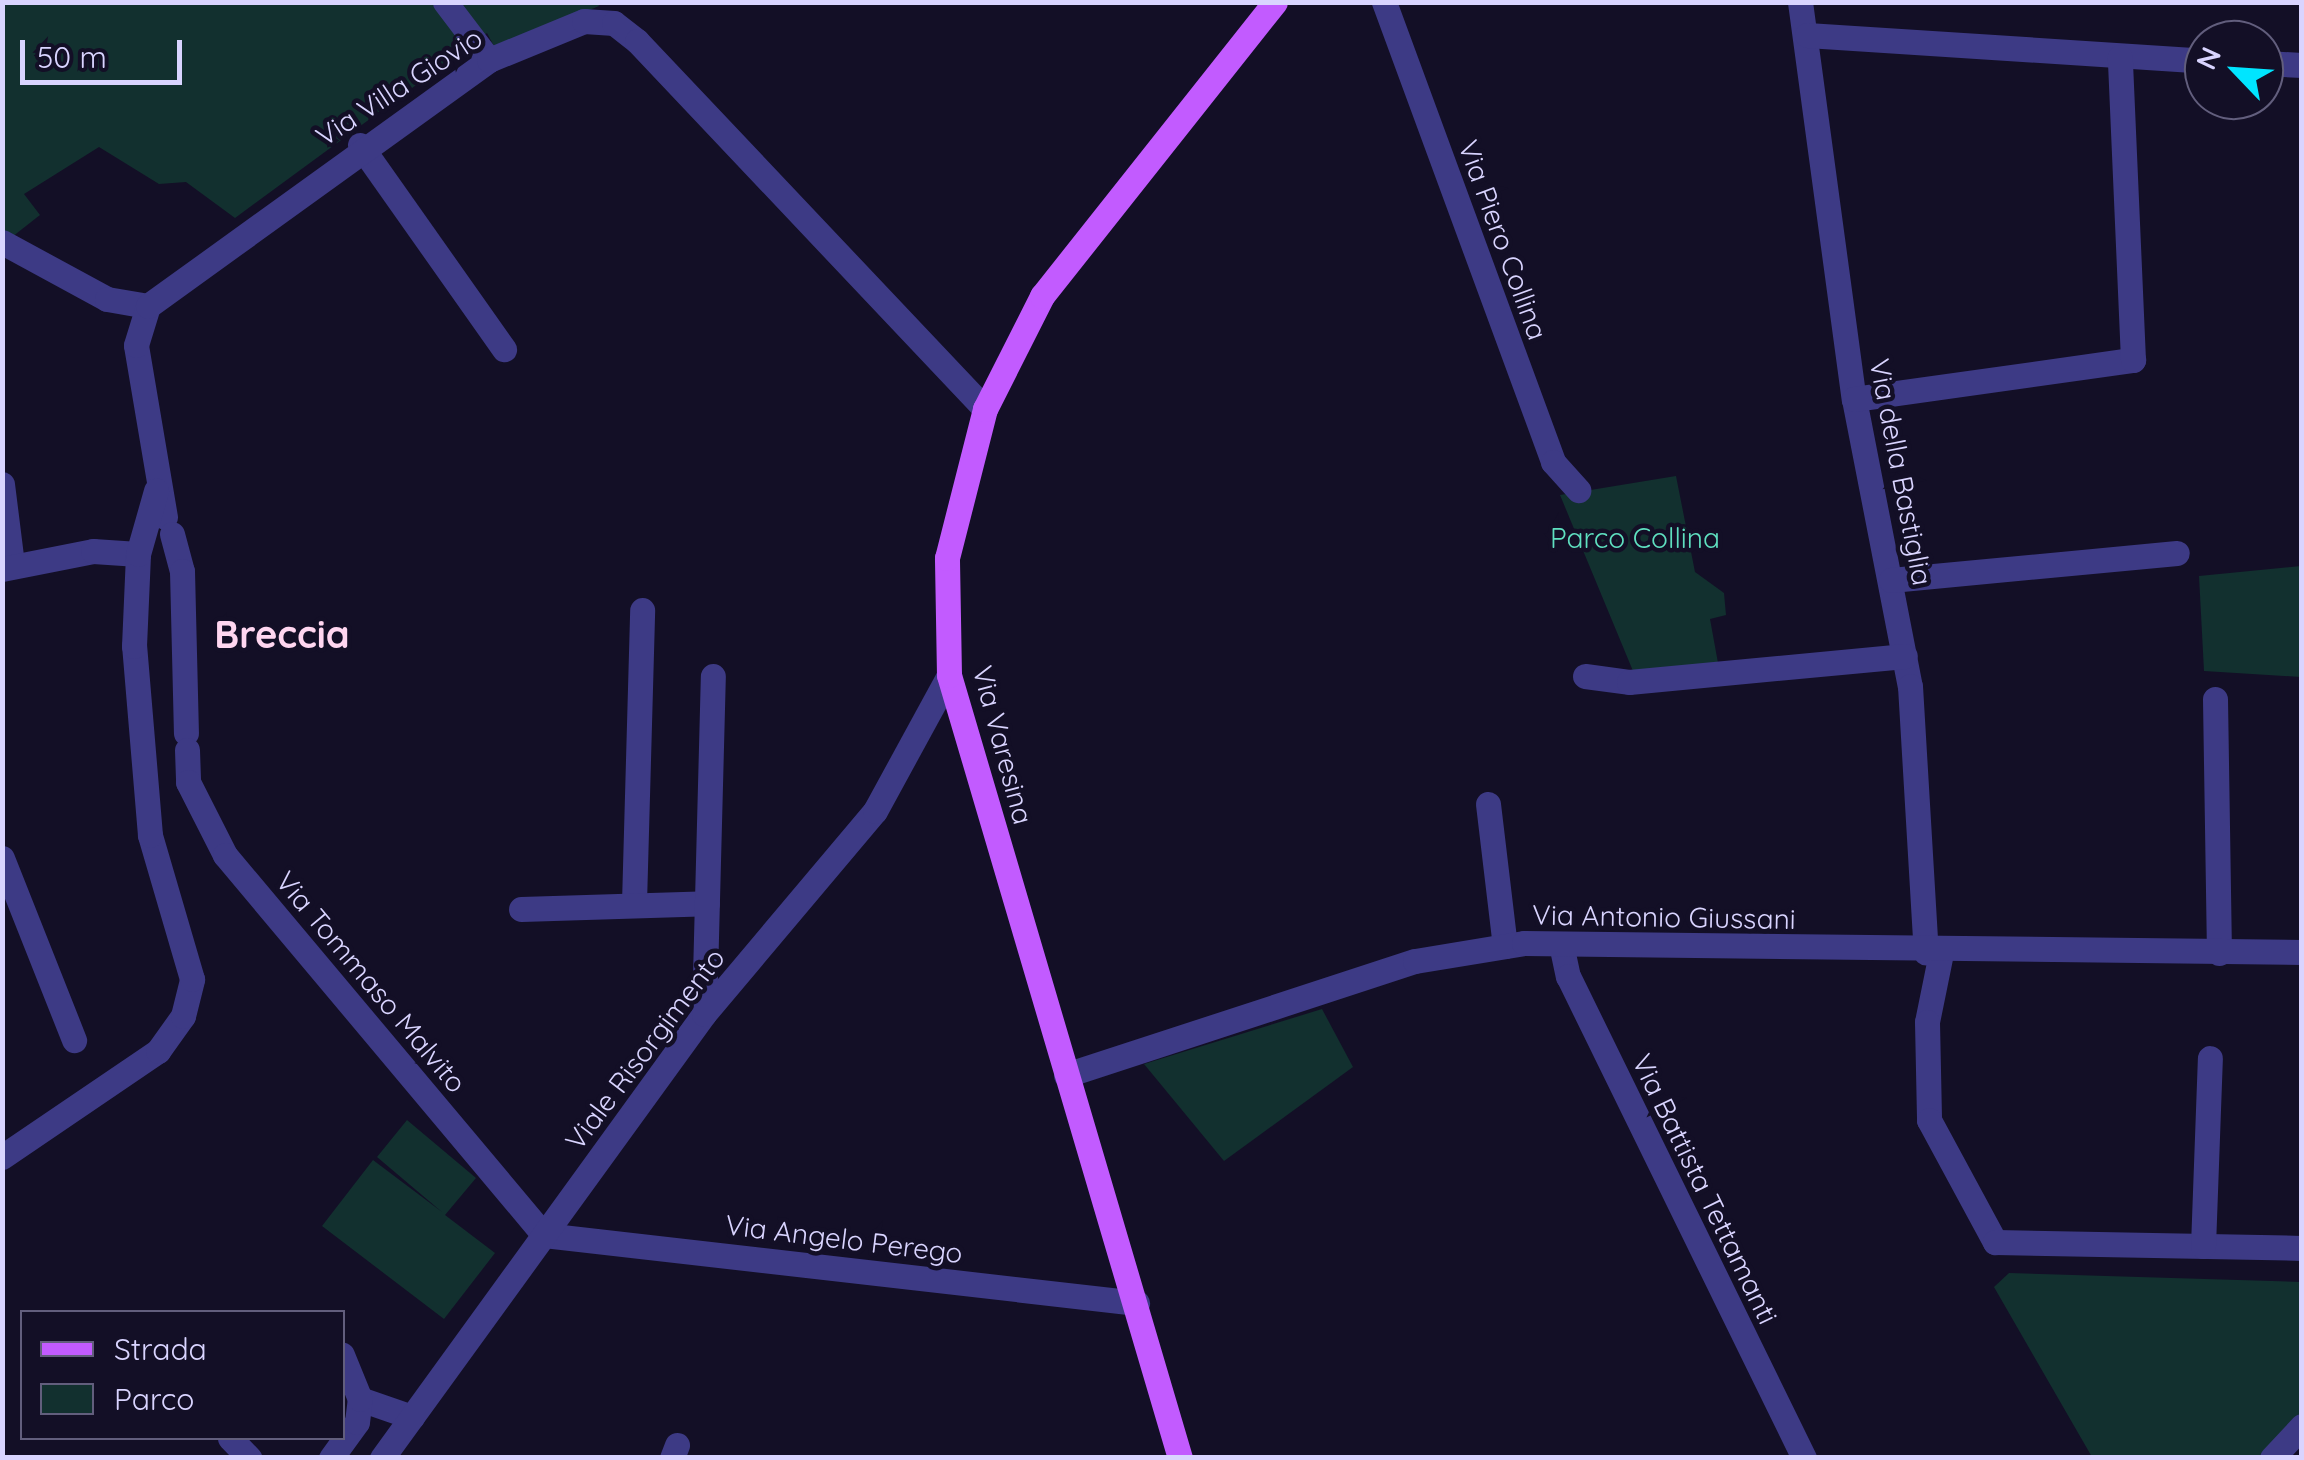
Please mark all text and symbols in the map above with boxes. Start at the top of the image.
scale bar [25,20,188,82]
north arrow [2184,20,2284,120]
street label: Via Villa Giovio [310,21,488,153]
text: 50 m [37,38,107,76]
text: N [2188,41,2228,75]
street label: Via Piero Collina [1451,136,1555,344]
street label: Via della Bastiglia [1863,356,1939,588]
park label: Parco Collina [1550,521,1720,555]
district label: Breccia [214,612,350,658]
street label: Via Varesina [966,662,1040,828]
street label: Via Tommaso Malvito [269,865,473,1099]
street label: Via Antonio Giussani [1532,898,1796,936]
street label: Viale Risorgimento [558,942,732,1156]
street label: Via Battista Tettamanti [1625,1049,1785,1329]
street label: Via Angelo Perego [723,1208,965,1270]
legend [20,1310,345,1440]
text: Strada [114,1330,207,1368]
text: Parco [114,1380,194,1418]

